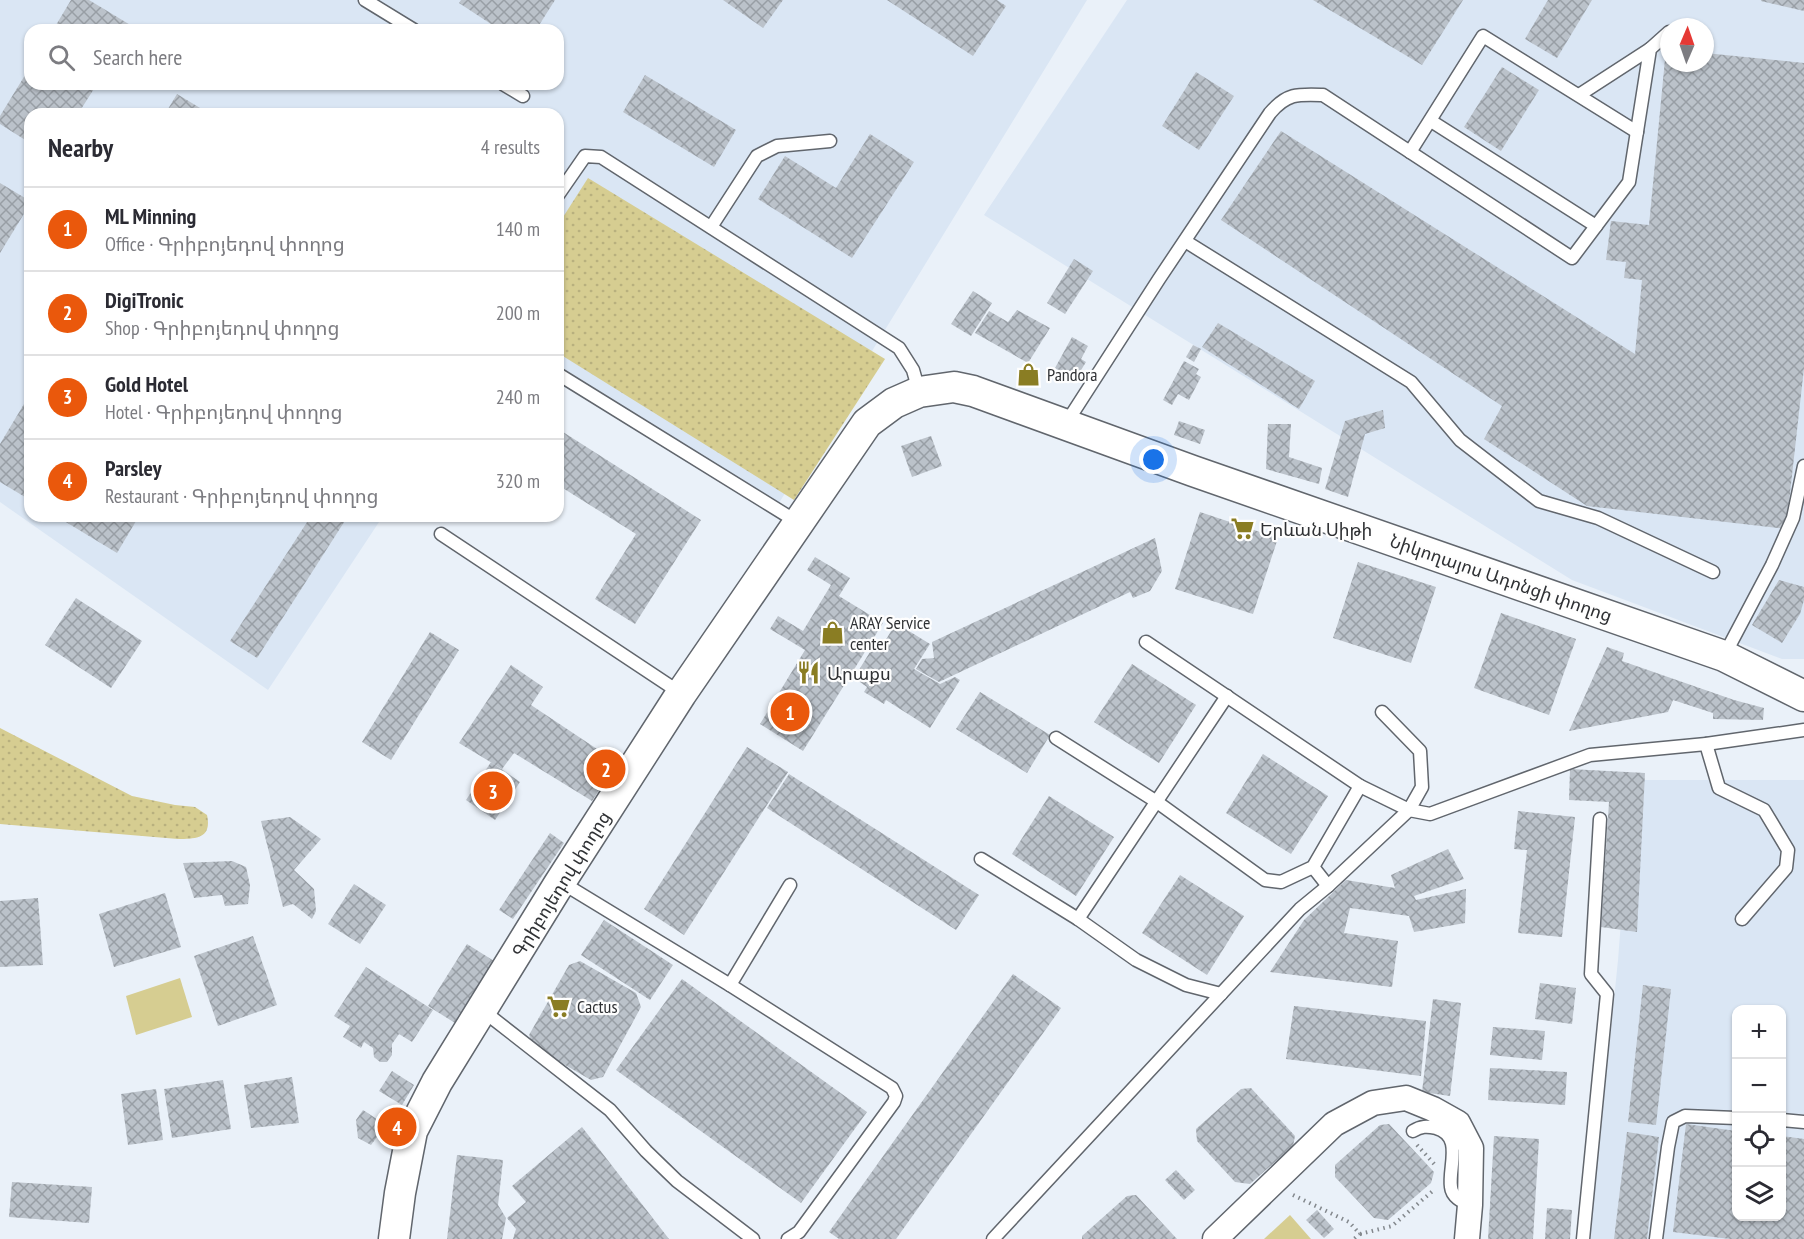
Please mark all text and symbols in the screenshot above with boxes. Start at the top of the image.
north arrow [1660,18,1714,72]
search box [24,24,564,90]
icon: search [45,41,78,74]
text: Search here [93,43,182,71]
text: Nearby [48,131,113,164]
text: 4 results [481,134,540,160]
text: ML Minning [105,202,196,230]
text: 1 [63,216,72,242]
text: 140 m [496,216,540,242]
text: Office · Գրիբոյեդով փողոց [105,231,345,257]
text: DigiTronic [105,286,184,314]
text: 2 [63,300,72,326]
text: 200 m [496,300,540,326]
text: Shop · Գրիբոյեդով փողոց [105,315,340,341]
shop icon: Pandora [1016,361,1042,387]
place label: Pandora [1047,363,1097,386]
text: Gold Hotel [105,370,188,398]
text: 3 [63,384,72,410]
text: 240 m [496,384,540,410]
text: Hotel · Գրիբոյեդով փողոց [105,399,342,425]
your location [1139,445,1168,474]
text: Parsley [105,454,162,482]
text: 4 [63,468,72,494]
text: 320 m [496,468,540,494]
text: Restaurant · Գրիբոյեդով փողոց [105,483,379,509]
supermarket icon: Երևան Սիթի [1229,516,1255,542]
place label: Երևան Սիթի [1260,518,1372,541]
street label: Նիկողայոս Ադոնցի փողոց [1387,529,1615,627]
place label: ARAY Service center [850,611,930,655]
shop icon: ARAY Service center [819,619,845,645]
restaurant icon: Արաքս [796,660,822,686]
place label: Արաքս [827,662,891,685]
pin: 1 [770,690,810,734]
pin: 2 [586,746,626,792]
pin: 3 [474,768,512,814]
street label: Գրիբոյեդով փողոց [507,807,615,961]
supermarket icon: Cactus [546,993,572,1019]
place label: Cactus [577,995,617,1018]
map controls [1732,1005,1786,1221]
button: + [1732,1005,1786,1059]
button: − [1732,1059,1786,1113]
pin: 4 [378,1104,416,1150]
button: locate [1732,1113,1786,1167]
button: layers [1732,1167,1786,1221]

